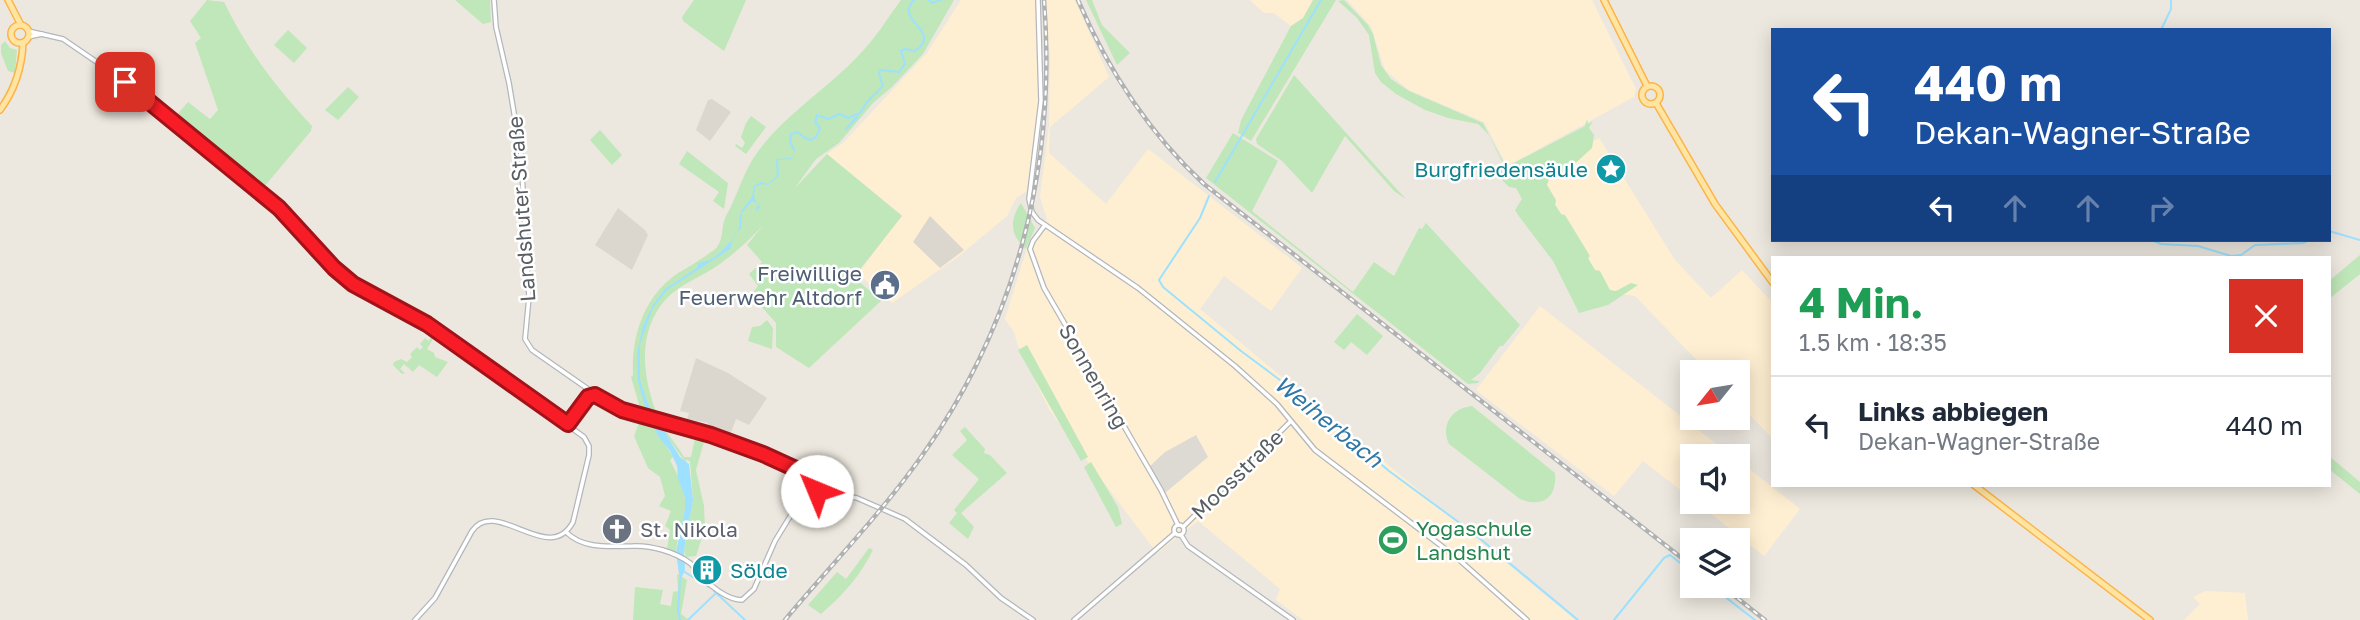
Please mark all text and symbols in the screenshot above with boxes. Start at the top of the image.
pin [95,52,155,112]
text: 440 m [1914,53,2062,112]
icon: left [1799,56,1890,147]
icon: arrive [106,63,144,101]
text: Dekan-Wagner-Straße [1914,113,2251,151]
street label: Landshuter Straße [502,115,540,303]
place icon: Burgfriedensäule [1594,152,1628,186]
place label: Burgfriedensäule [1414,156,1588,182]
icon: left [1923,189,1961,227]
icon: ahead [1996,189,2034,227]
icon: ahead [2069,189,2107,227]
icon: right [2142,189,2180,227]
place label: Freiwillige Feuerwehr Altdorf [679,260,862,310]
public building icon: Freiwillige Feuerwehr Altdorf [868,268,902,302]
text: 4 Min. [1799,277,1924,327]
button: close [2229,279,2303,353]
street label: Sonnenring [1054,319,1134,433]
text: 1.5 km · 18:35 [1799,328,1947,356]
north arrow [1680,360,1750,430]
map controls [1680,360,1750,598]
water label: Weiherbach [1269,369,1389,474]
text: Links abbiegen [1858,396,2048,427]
icon: left [1799,406,1837,444]
text: 440 m [2226,410,2303,441]
street label: Moosstraße [1185,424,1289,524]
text: Dekan-Wagner-Straße [1858,427,2100,455]
button: sound [1680,444,1750,514]
position arrow [780,454,854,528]
church icon: St. Nikola [600,512,634,546]
place label: Yogaschule Landshut [1416,515,1532,565]
place label: St. Nikola [640,516,738,542]
sports icon: Yogaschule Landshut [1376,523,1410,557]
button: layers [1680,528,1750,598]
building icon: Sölde [690,553,724,587]
place label: Sölde [730,557,788,583]

